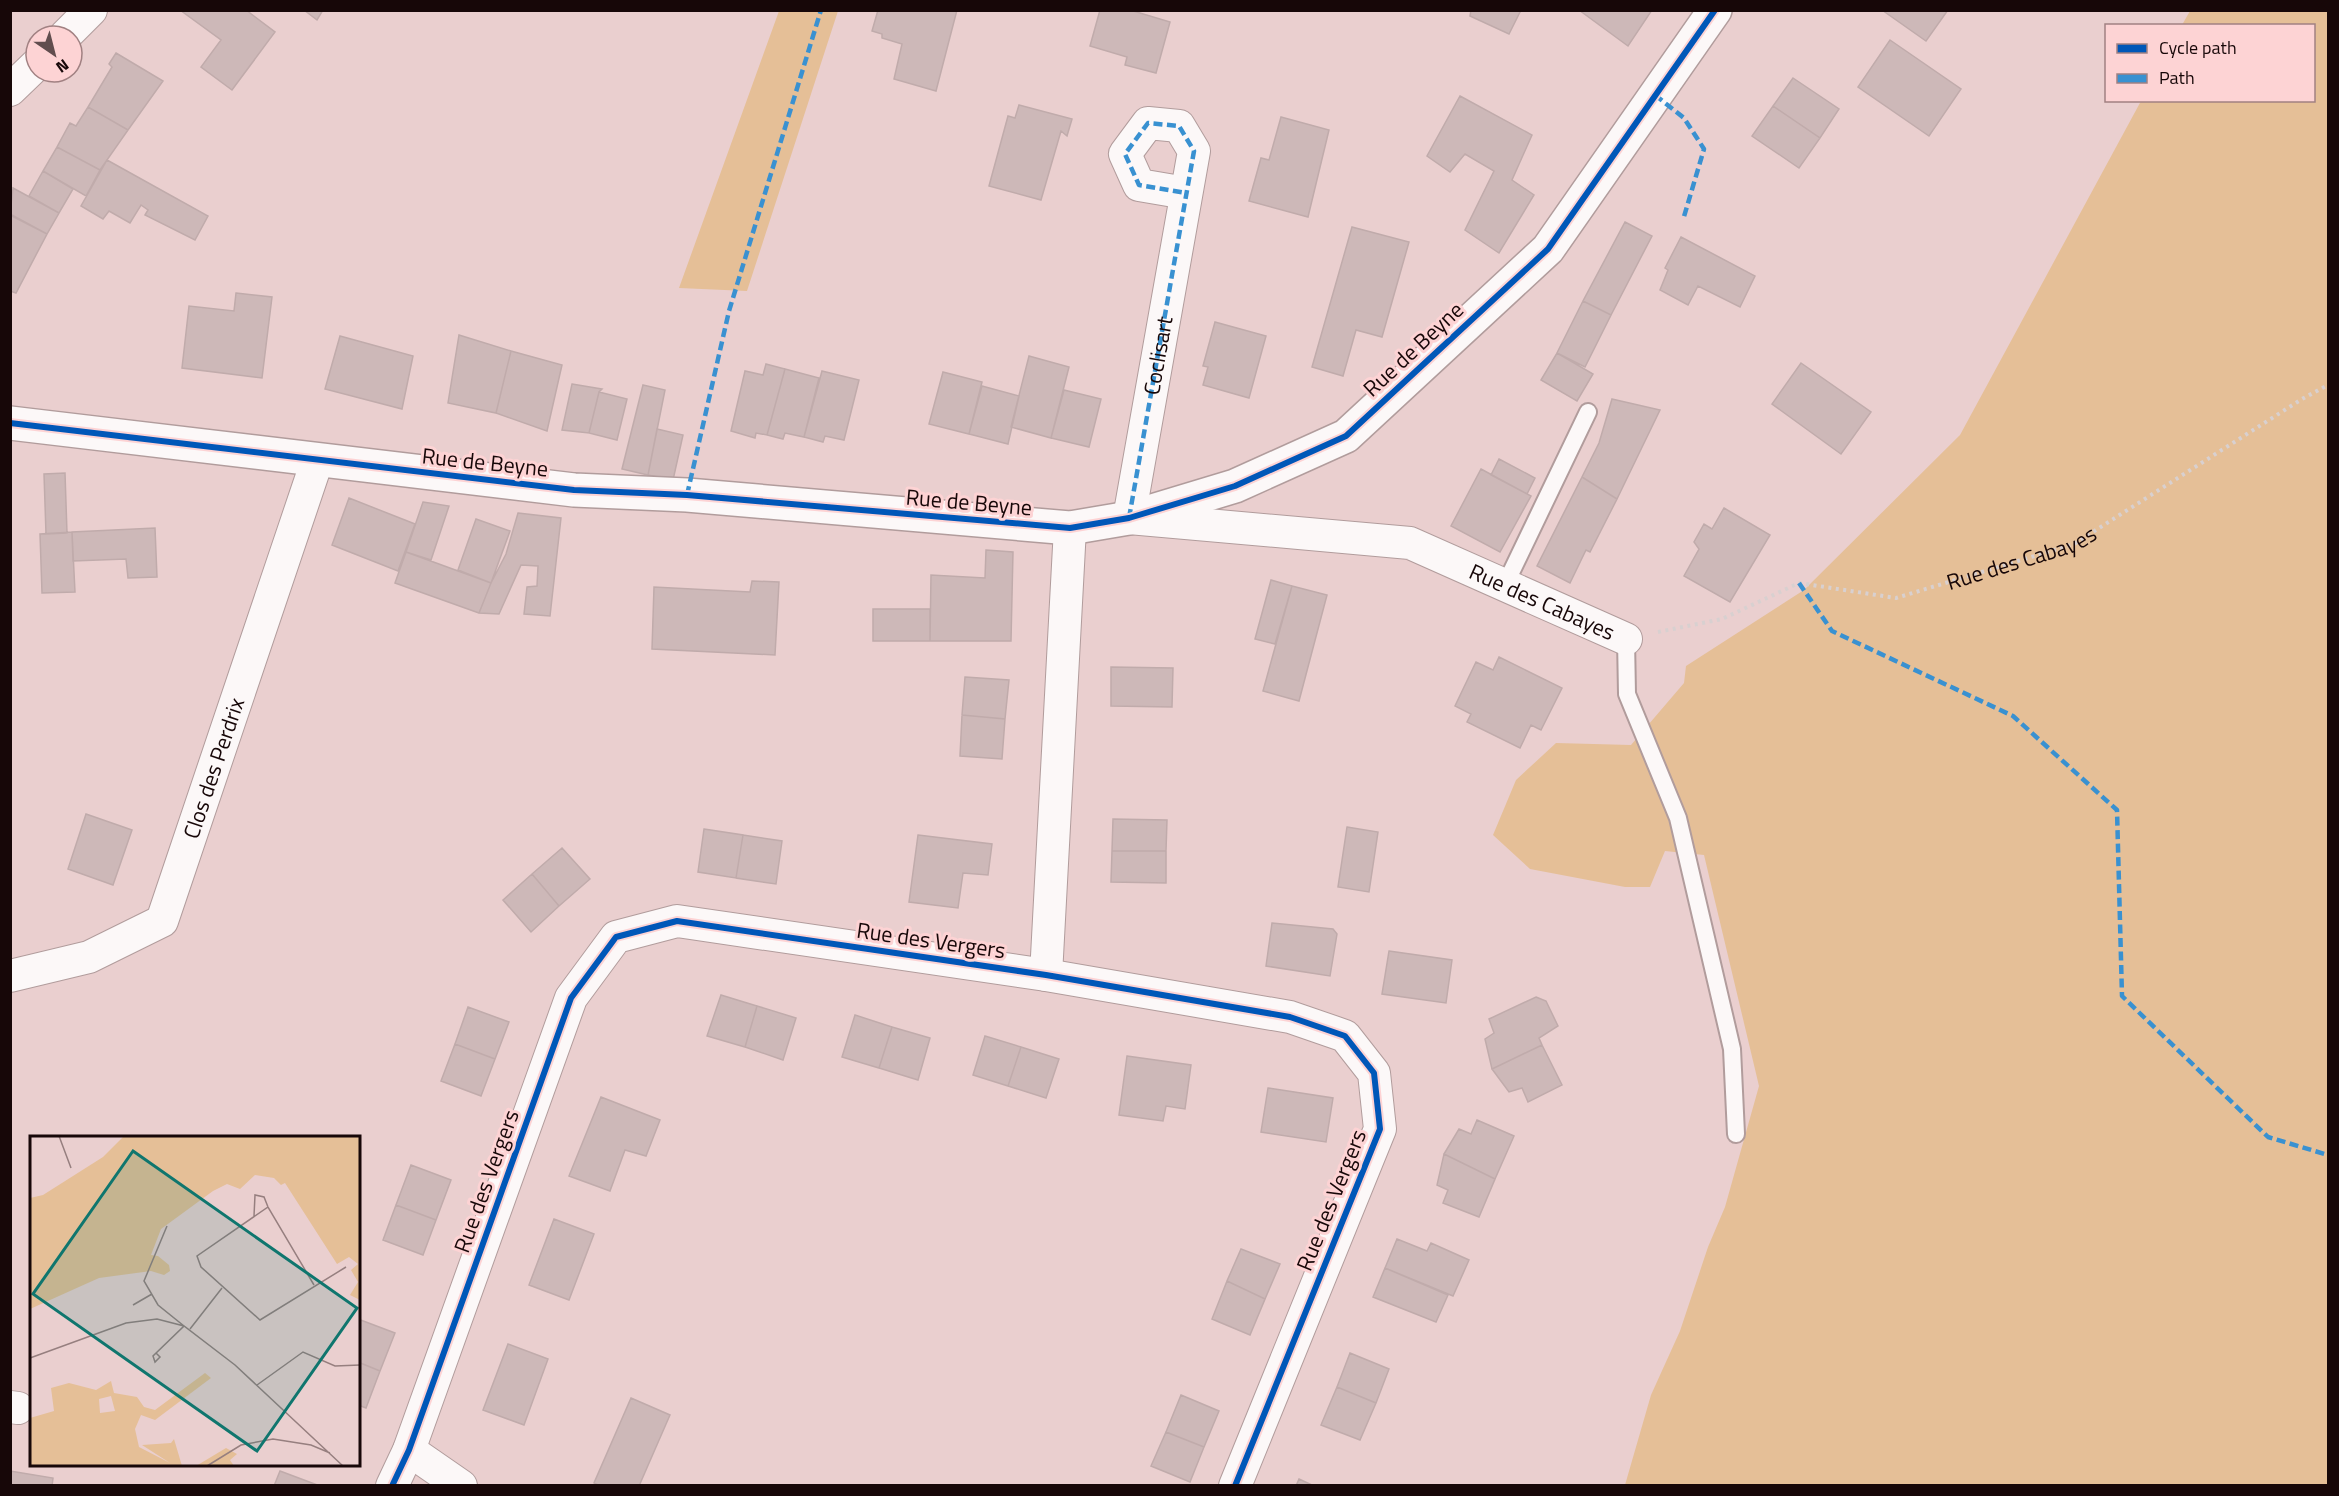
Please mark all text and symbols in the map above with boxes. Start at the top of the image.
north arrow [24,24,84,84]
legend [2105,24,2315,102]
text: Cycle path [2159,34,2237,61]
text: N [51,53,74,79]
text: Path [2159,64,2195,91]
street label: Rue de Beyne [1355,293,1471,405]
street label: Coclisart [1134,313,1181,398]
street label: Rue de Beyne [420,438,550,486]
street label: Rue de Beyne [904,480,1034,524]
street label: Rue des Cabayes [1942,517,2103,599]
street label: Rue des Cabayes [1464,554,1620,649]
street label: Clos des Perdrix [174,693,253,843]
street label: Rue des Vergers [854,913,1008,967]
street label: Rue des Vergers [444,1105,528,1257]
street label: Rue des Vergers [1287,1124,1375,1276]
inset map [30,1136,360,1466]

